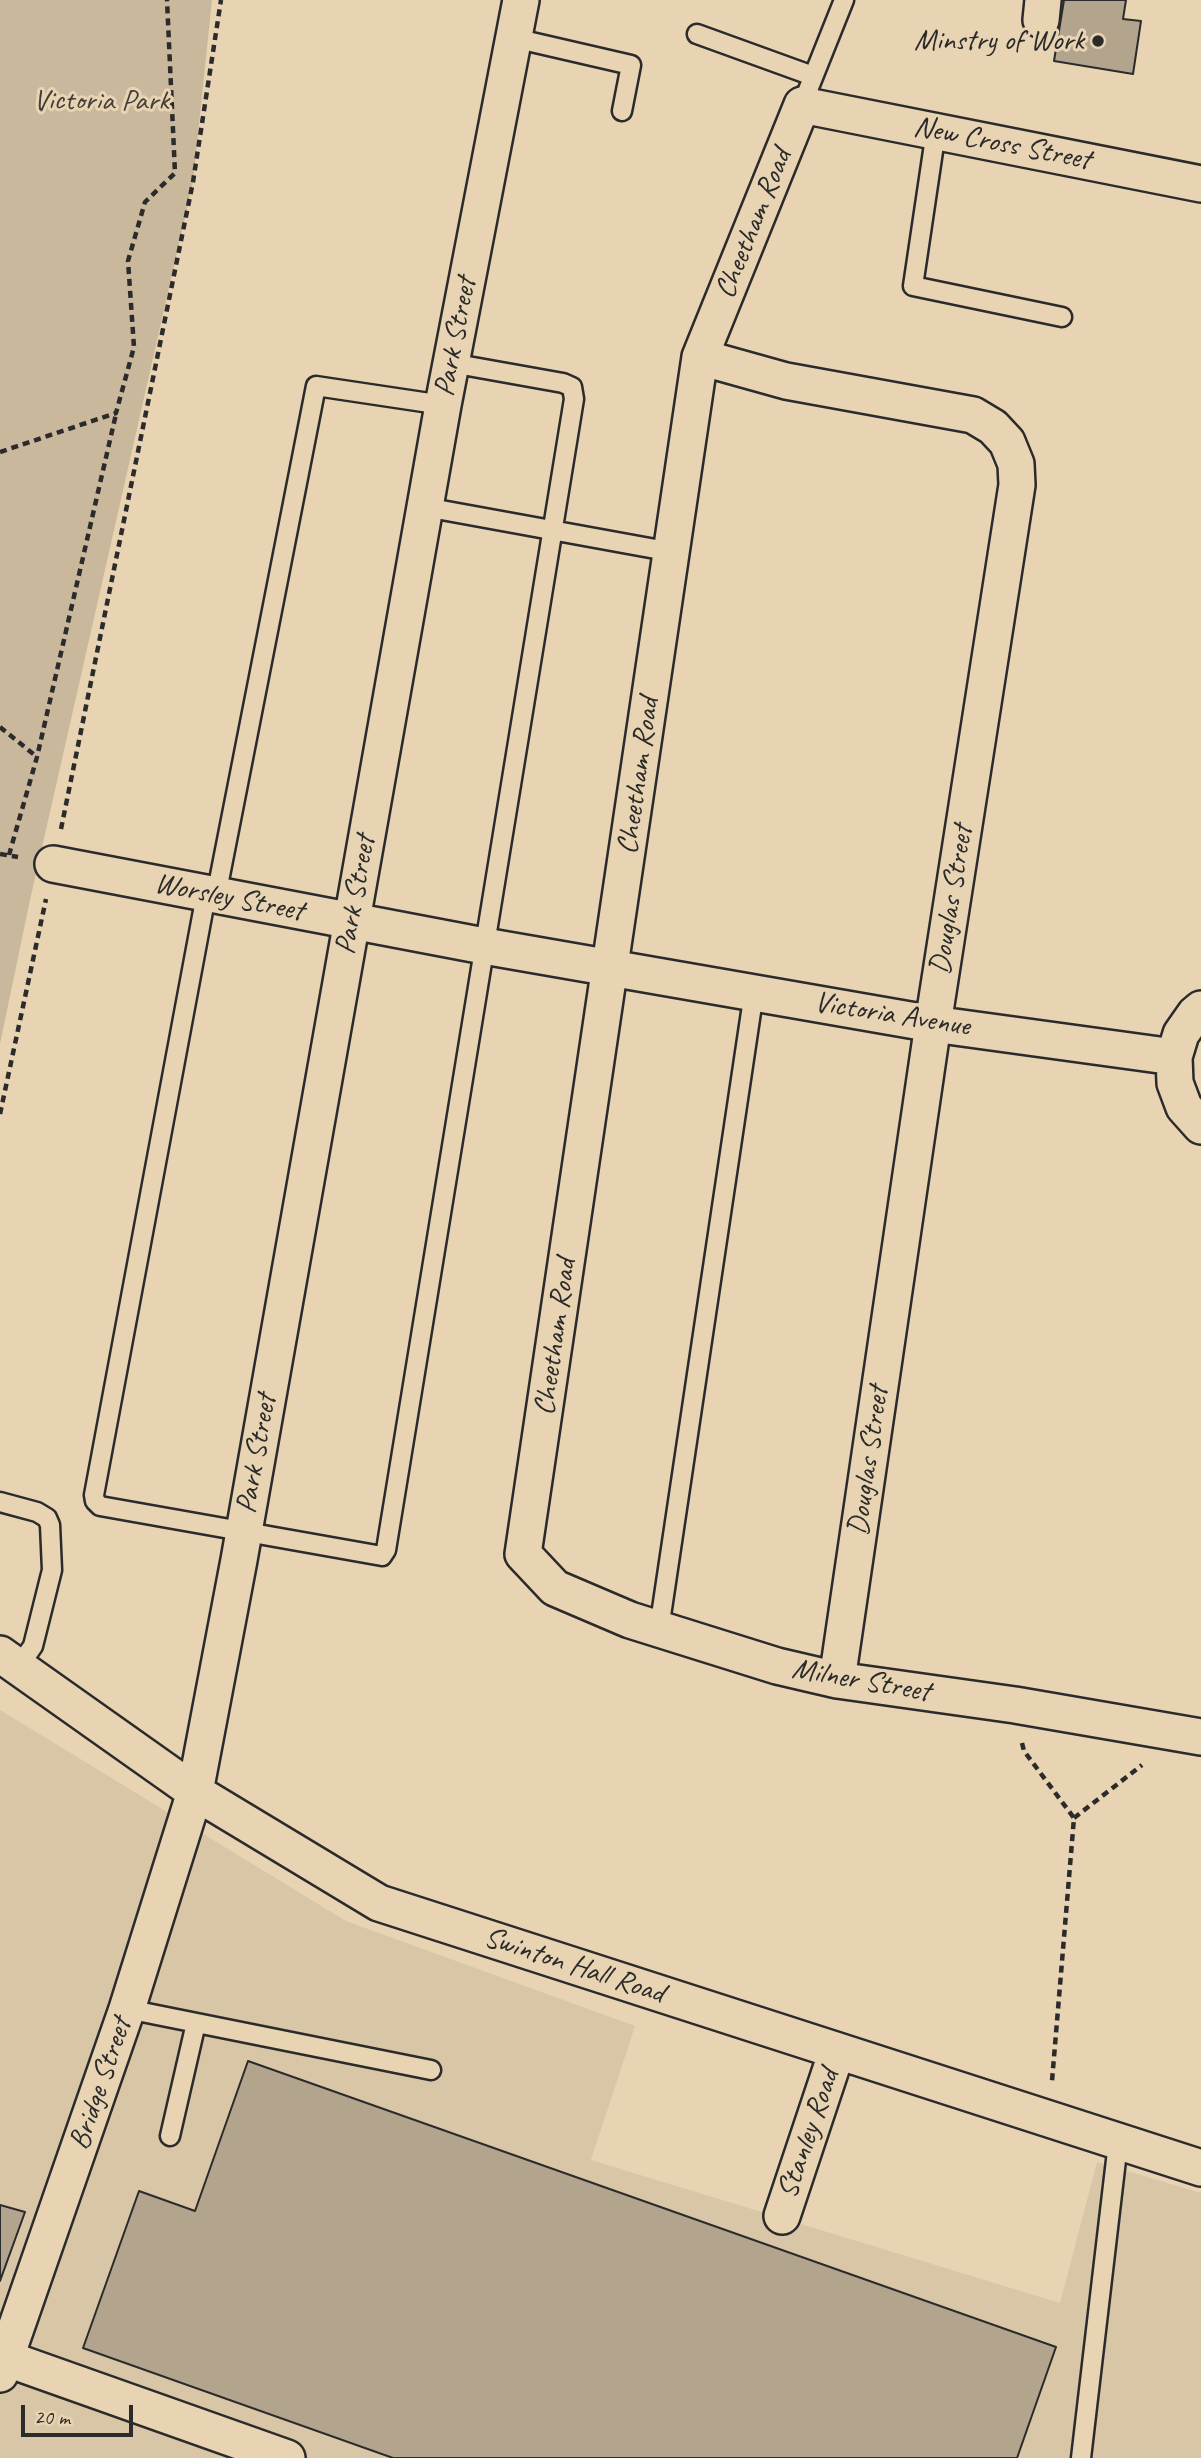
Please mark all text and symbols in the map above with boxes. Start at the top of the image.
place label: Minstry of Work [914,23,1084,59]
marker: Minstry of Work [1090,33,1106,49]
park label: Victoria Park [33,83,169,119]
street label: New Cross Street [911,109,1093,179]
street label: Cheetham Road [708,144,800,304]
street label: Park Street [427,275,485,399]
street label: Cheetham Road [610,695,668,857]
street label: Douglas Street [922,823,982,977]
street label: Park Street [328,833,384,957]
street label: Worsley Street [152,866,306,930]
street label: Victoria Avenue [812,985,972,1045]
street label: Cheetham Road [527,1256,585,1418]
street label: Douglas Street [841,1384,897,1538]
street label: Park Street [229,1392,285,1516]
street label: Milner Street [789,1651,933,1711]
street label: Swinton Hall Road [479,1920,669,2012]
street label: Bridge Street [62,2013,140,2155]
street label: Stanley Road [770,2065,848,2203]
scale bar [24,2392,136,2436]
text: 20 m [34,2404,70,2430]

